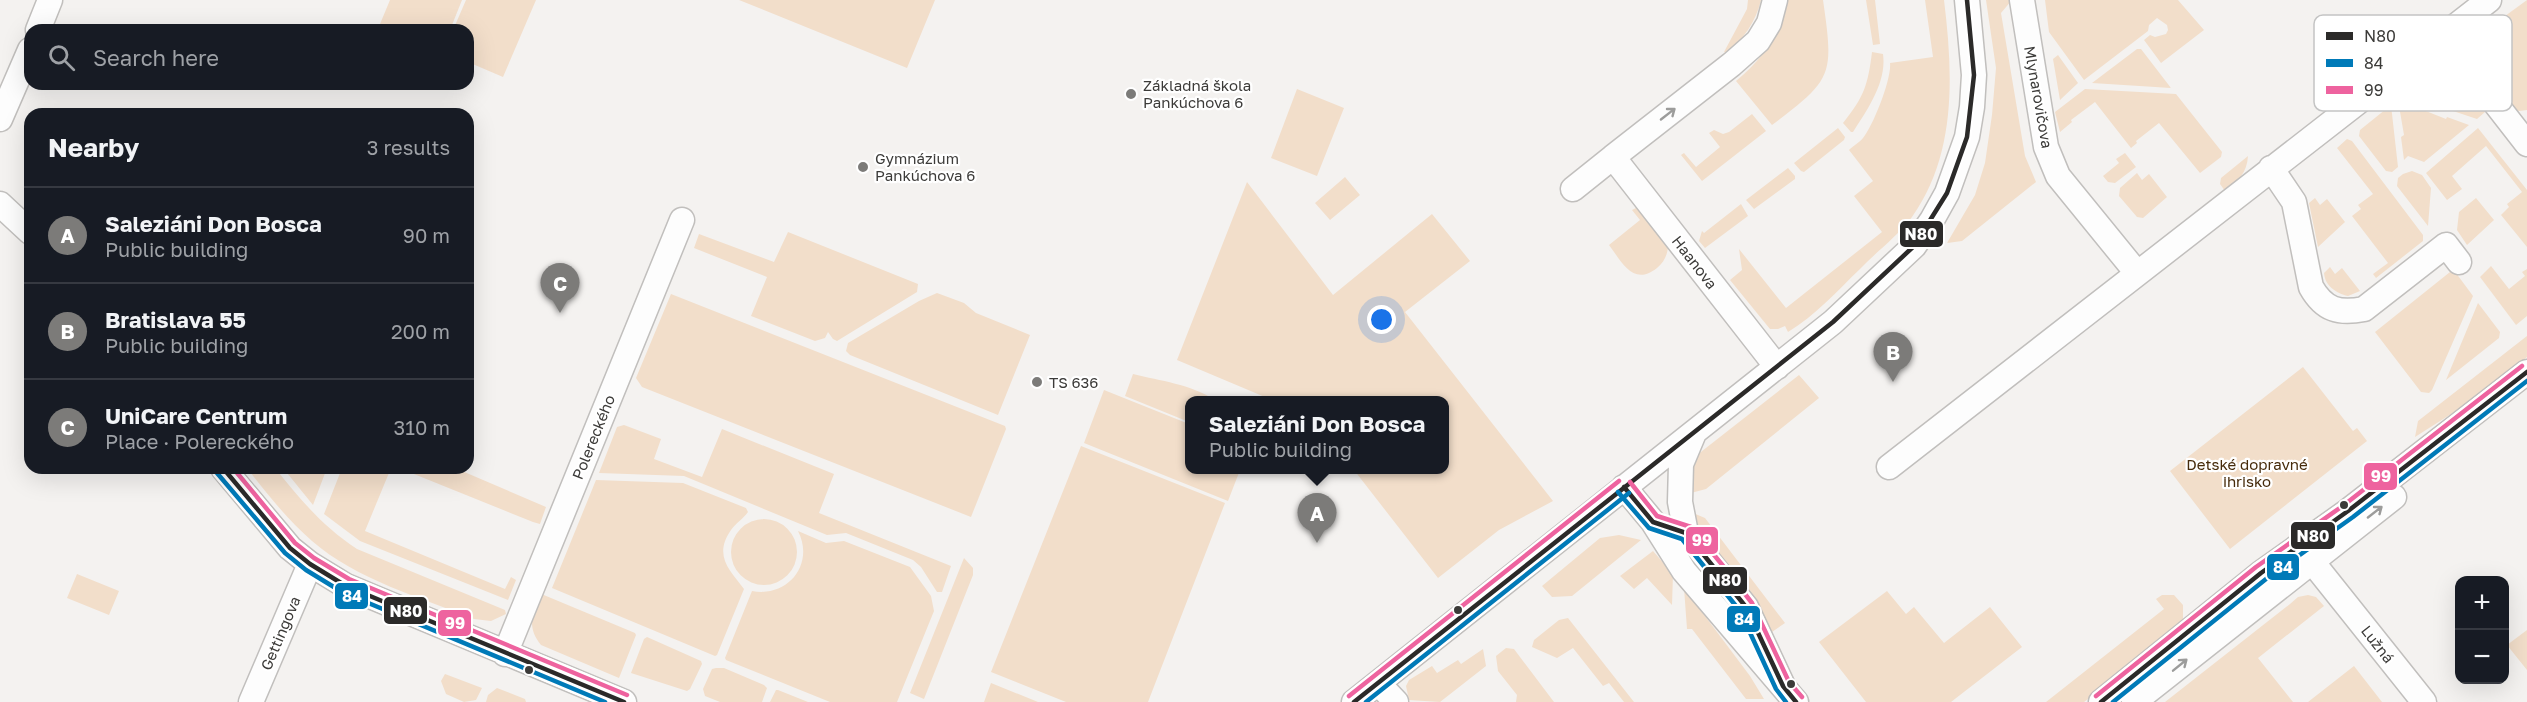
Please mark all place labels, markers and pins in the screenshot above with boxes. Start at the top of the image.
place label: Základná škola Pankúchova 6 [1143,76,1251,111]
marker: Základná škola Pankúchova 6 [1124,87,1138,101]
place label: Gymnázium Pankúchova 6 [875,149,975,184]
marker: Gymnázium Pankúchova 6 [856,160,870,174]
pin: C [540,264,580,313]
pin: B [1874,332,1912,382]
place label: TS 636 [1049,373,1098,391]
marker: TS 636 [1030,375,1044,389]
pin: A [1298,494,1336,543]
unlabelled marker [2338,499,2350,511]
unlabelled marker [1452,604,1464,616]
unlabelled marker [523,664,535,676]
unlabelled marker [1785,678,1797,690]

